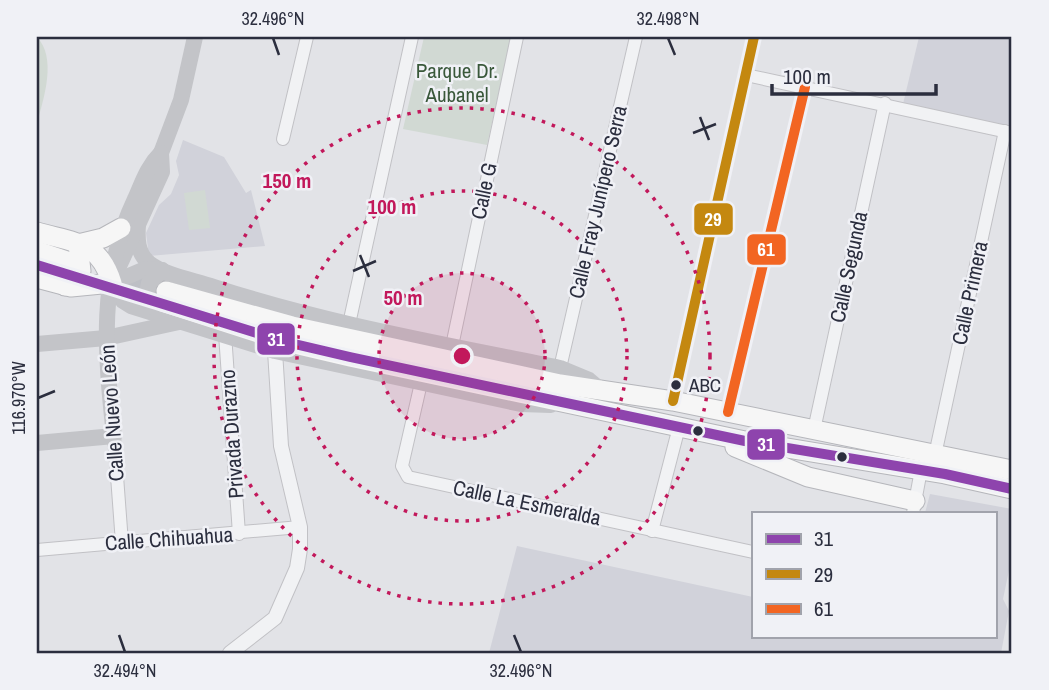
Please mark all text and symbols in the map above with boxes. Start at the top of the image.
text: 32.496°N [242,6,305,31]
text: 32.498°N [637,6,700,31]
scale bar [772,52,937,96]
park label: Parque Dr. Aubanel [416,56,498,109]
text: 100 m [783,62,831,91]
street label: Calle Fray Junípero Serra [561,102,634,301]
street label: Calle G [463,160,504,222]
text: 150 m [263,166,311,195]
text: 100 m [368,192,416,221]
line badge: 29 [693,202,734,236]
text: 29 [704,206,722,232]
street label: Calle Segunda [823,208,875,325]
line badge: 61 [746,233,787,266]
text: 61 [757,236,775,262]
street label: Calle Primera [944,238,995,347]
text: 50 m [383,283,423,312]
line badge: 31 [256,322,296,356]
text: 31 [267,326,285,352]
street label: Calle Nuevo León [92,344,131,482]
centre of rings [450,344,474,368]
text: 116.970°W [6,361,31,435]
street label: Privada Durazno [213,369,250,499]
place label: ABC [688,372,721,398]
marker: ABC [669,378,683,392]
unlabelled marker [691,424,705,438]
line badge: 31 [746,428,786,461]
text: 31 [757,431,775,457]
unlabelled marker [835,450,849,464]
street label: Calle La Esmeralda [451,473,604,532]
legend [752,512,996,638]
street label: Calle Chihuahua [104,520,234,557]
text: 31 [814,524,834,553]
text: 29 [814,560,833,589]
text: 61 [814,594,834,623]
text: 32.494°N [94,658,157,683]
text: 32.496°N [490,658,553,683]

